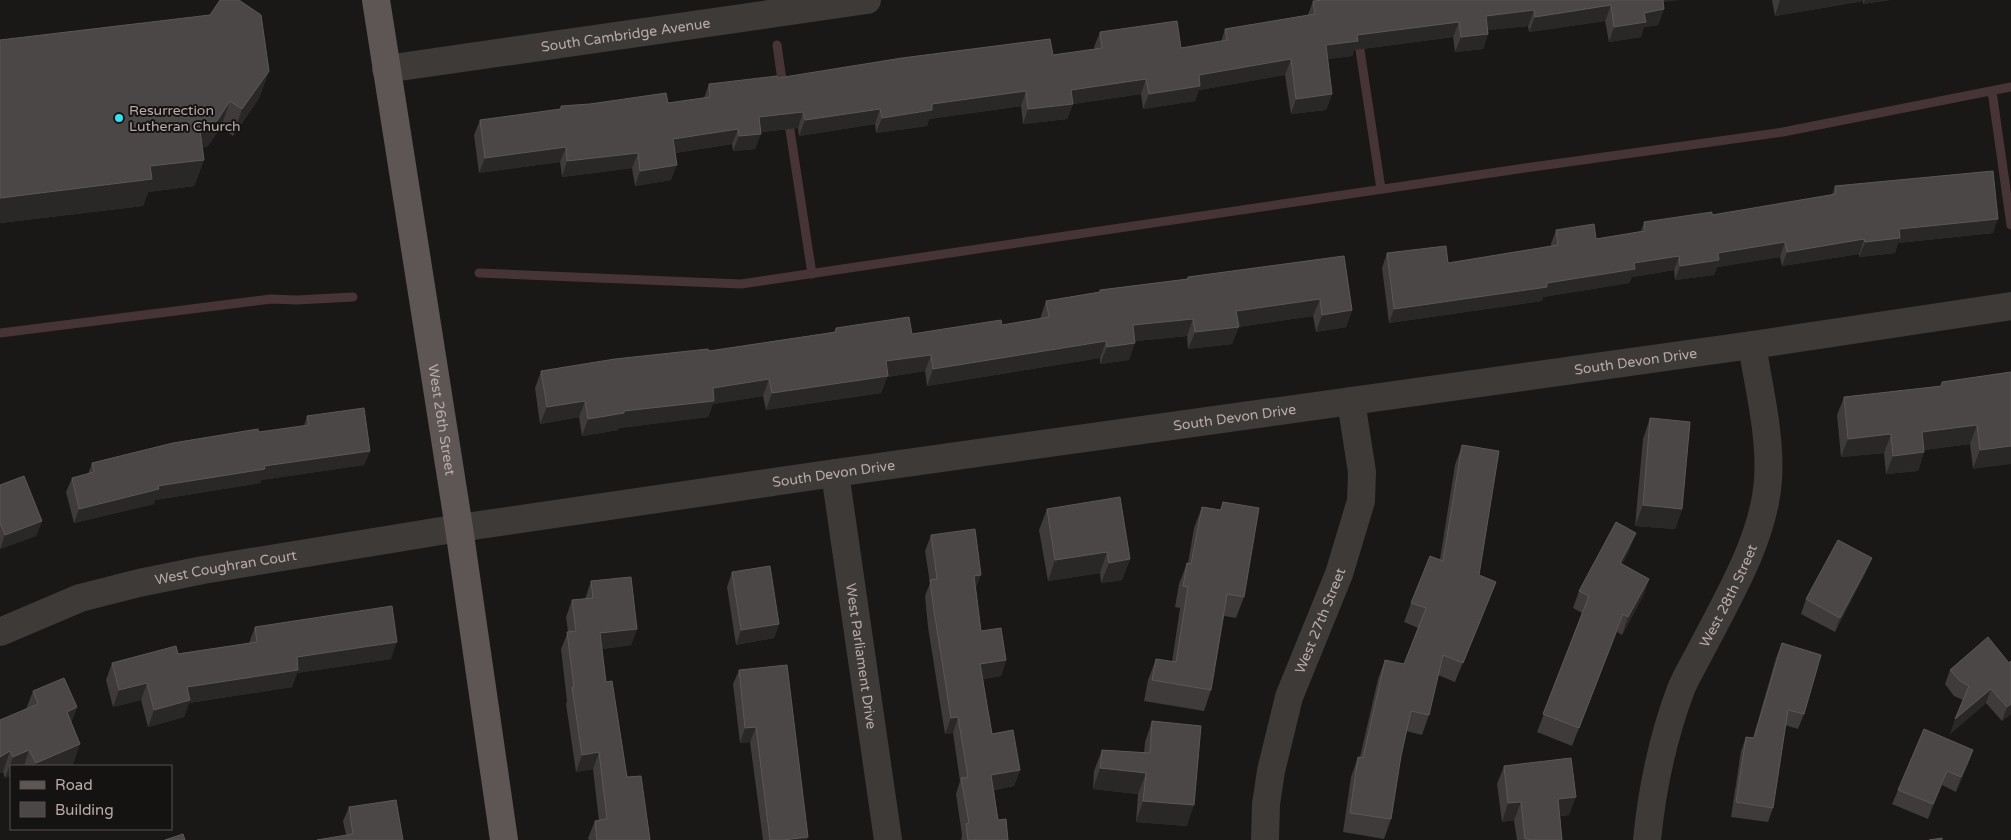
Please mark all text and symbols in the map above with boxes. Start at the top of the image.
street label: South Cambridge Avenue [540,15,711,56]
place label: Resurrection Lutheran Church [129,102,241,135]
marker: Resurrection Lutheran Church [113,112,125,124]
street label: South Devon Drive [1573,345,1698,379]
street label: West 26th Street [424,363,459,477]
street label: South Devon Drive [1172,401,1297,435]
street label: South Devon Drive [771,457,896,491]
street label: West 28th Street [1696,541,1761,650]
street label: West Coughran Court [153,547,299,589]
street label: West 27th Street [1291,565,1349,676]
street label: West Parliament Drive [842,582,880,730]
legend [10,765,172,830]
text: Road [55,776,93,794]
text: Building [55,801,114,819]

